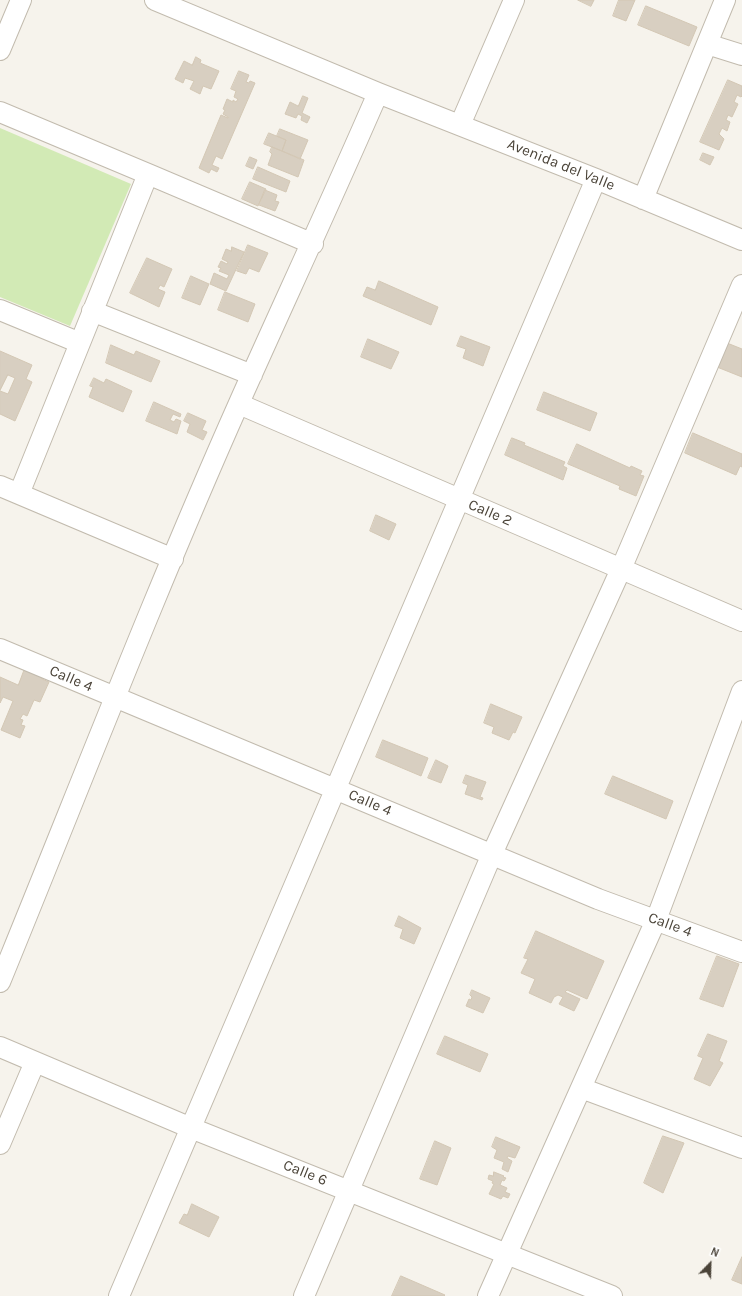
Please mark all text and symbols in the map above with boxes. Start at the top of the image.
street label: Avenida del Valle [505,135,617,195]
street label: Calle 2 [465,496,515,530]
street label: Calle 4 [47,662,95,696]
street label: Calle 4 [346,786,394,820]
street label: Calle 4 [646,909,694,941]
street label: Calle 6 [280,1156,330,1190]
north arrow [690,1244,730,1284]
text: N [709,1245,721,1260]

